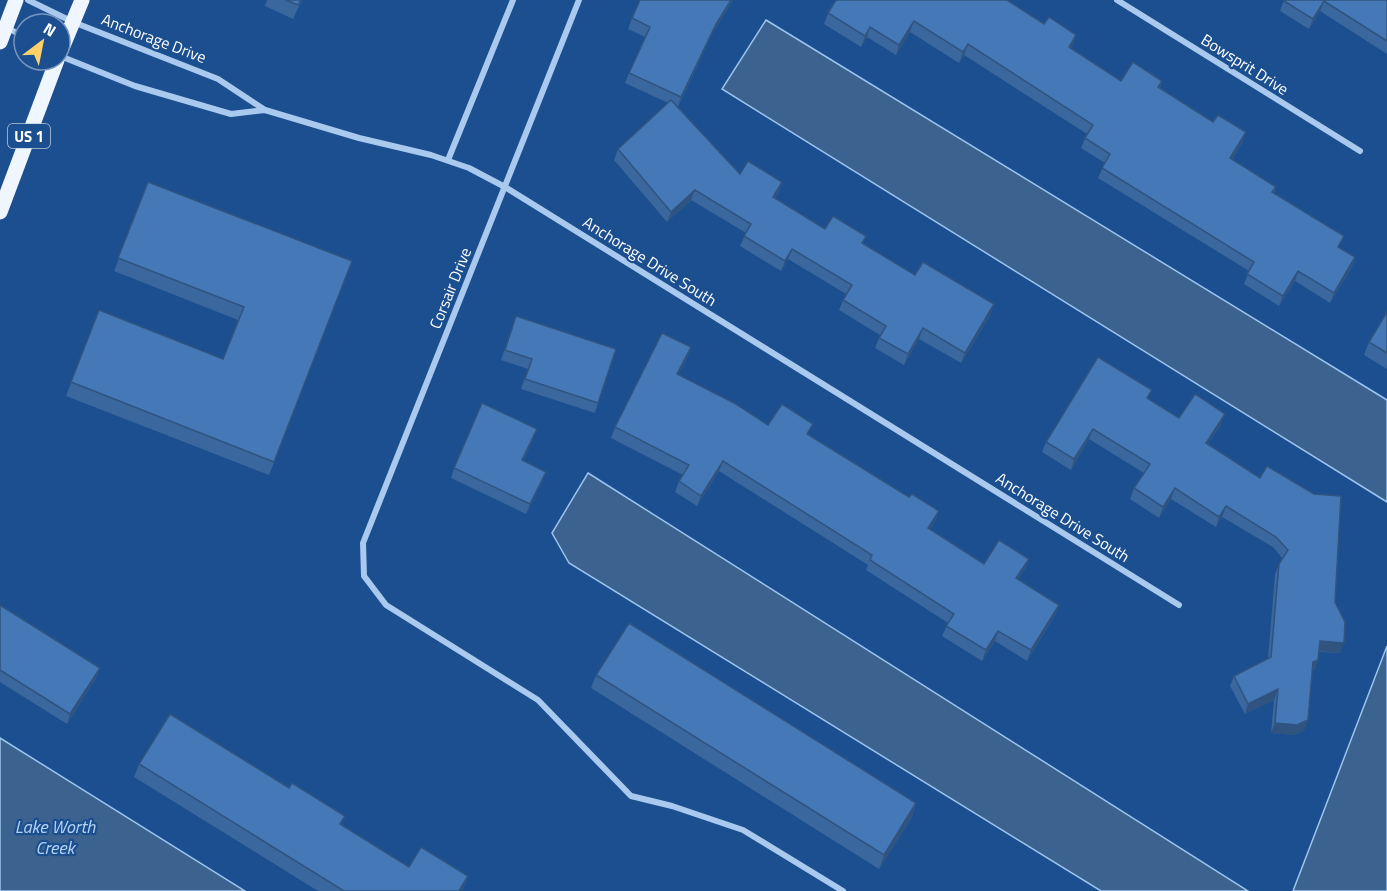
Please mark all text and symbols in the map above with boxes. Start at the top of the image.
street label: Anchorage Drive [98,7,210,69]
north arrow [12,12,72,72]
text: N [39,16,61,42]
street label: Bowsprit Drive [1196,27,1294,101]
road number: US 1 [8,124,50,148]
street label: Anchorage Drive South [578,210,722,312]
street label: Corsair Drive [423,244,477,332]
street label: Anchorage Drive South [991,466,1135,568]
water label: Lake Worth Creek [15,813,96,861]

